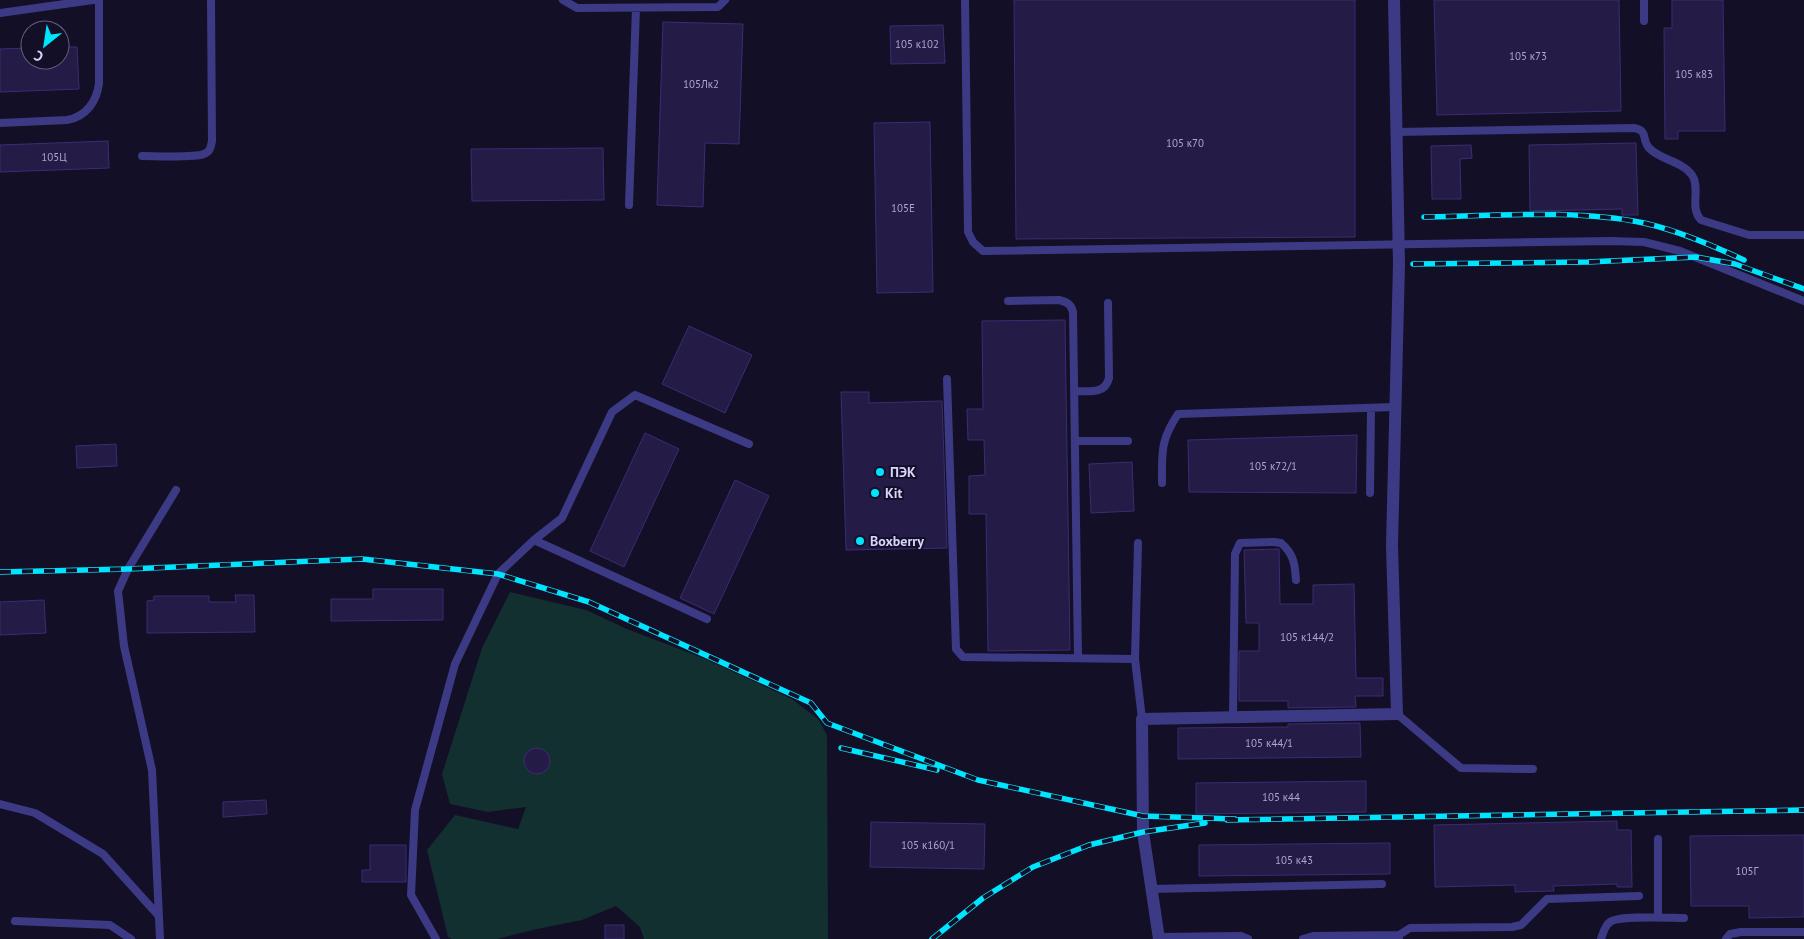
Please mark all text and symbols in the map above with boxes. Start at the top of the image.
north arrow [20,20,70,70]
house number: 105 к102 [895,37,939,51]
text: С [30,46,46,66]
house number: 105 к73 [1509,49,1547,63]
house number: 105 к83 [1675,67,1713,81]
house number: 105Лк2 [683,77,719,91]
house number: 105 к70 [1166,136,1204,150]
house number: 105Ц [41,150,67,164]
house number: 105Е [891,201,915,215]
house number: 105 к72/1 [1249,459,1297,473]
place label: ПЭК [890,463,916,481]
marker: ПЭК [874,466,886,478]
place label: Kit [885,484,902,502]
marker: Kit [869,487,881,499]
place label: Boxberry [870,532,924,550]
marker: Boxberry [854,535,866,547]
house number: 105 к144/2 [1280,630,1334,644]
house number: 105 к44/1 [1245,736,1293,750]
house number: 105 к44 [1262,790,1300,804]
house number: 105 к160/1 [901,838,955,852]
house number: 105 к43 [1275,853,1313,867]
house number: 105Г [1736,864,1760,878]

